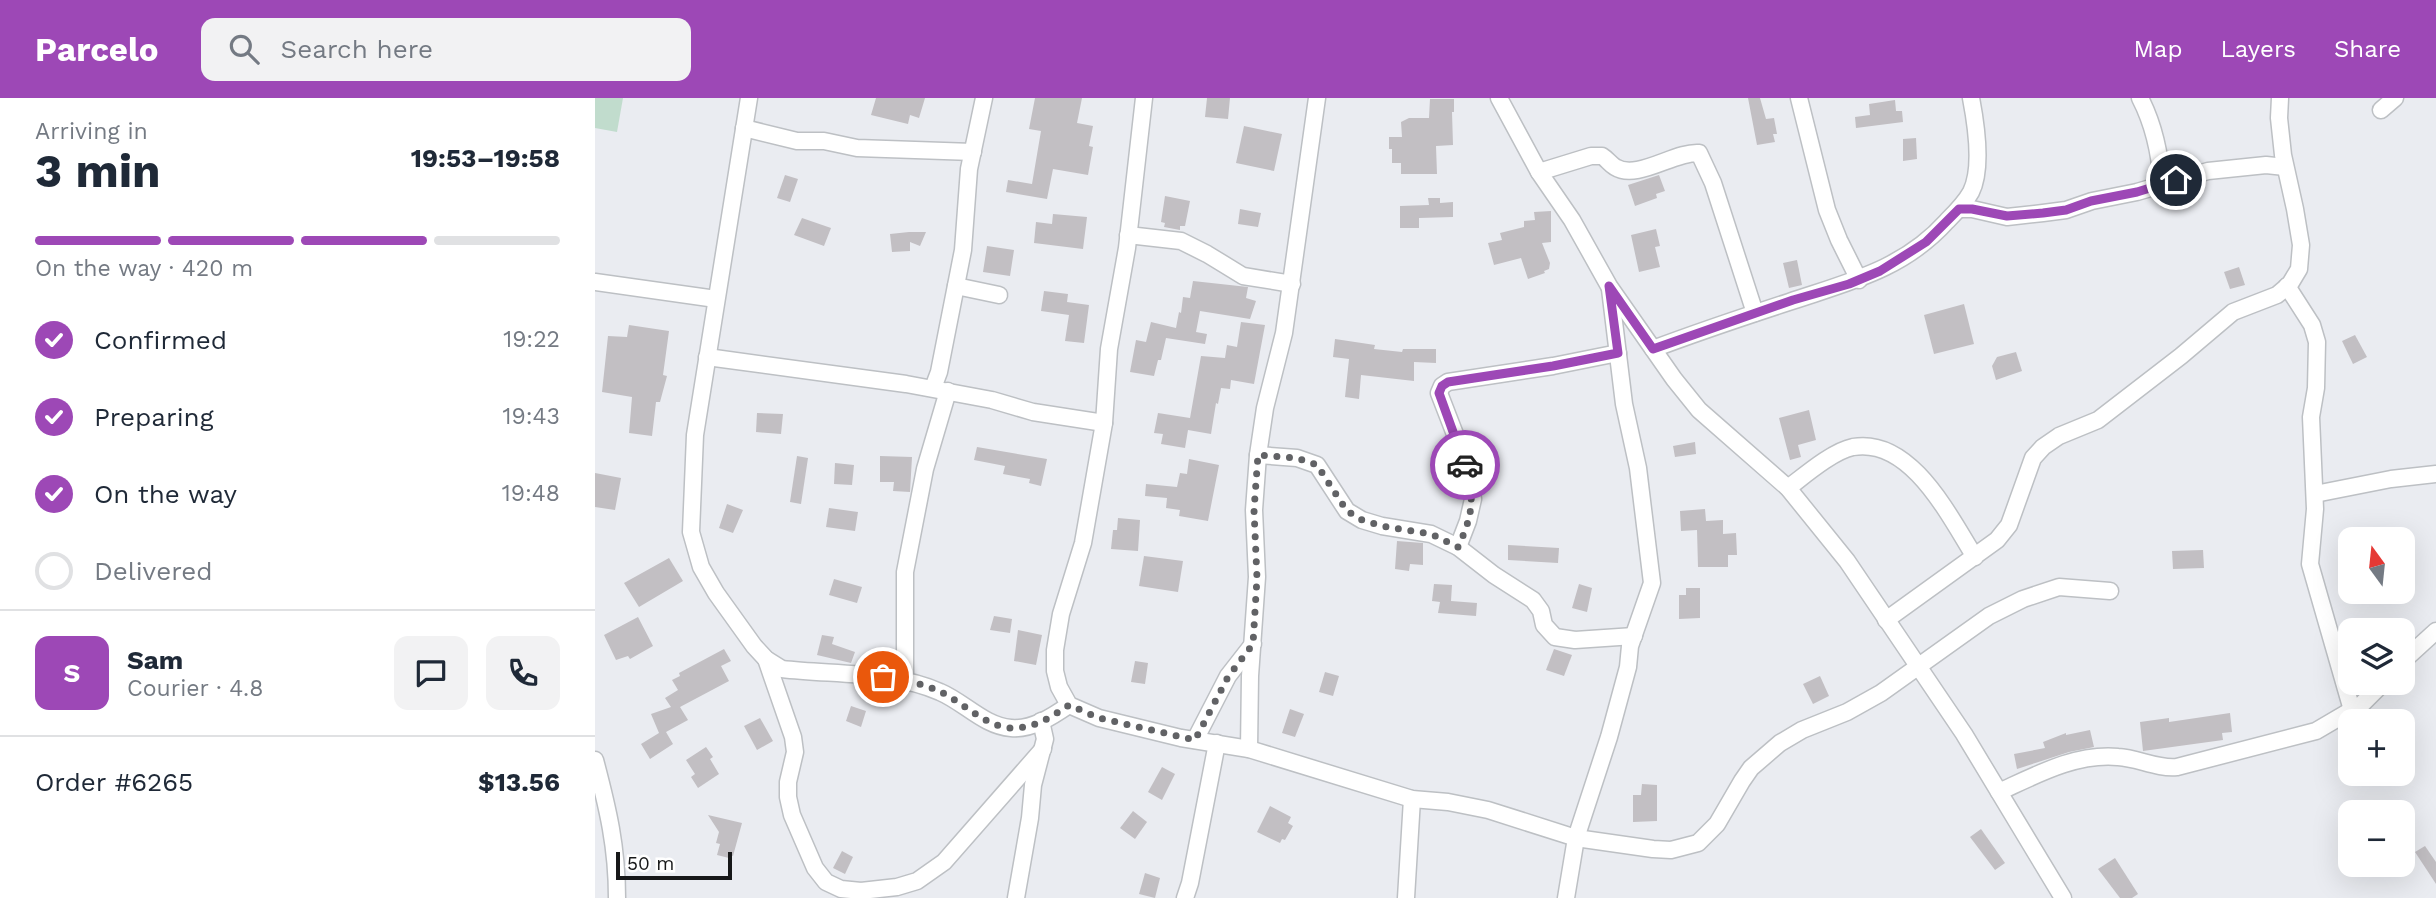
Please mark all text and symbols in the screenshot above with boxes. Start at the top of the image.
search box [201,18,691,81]
text: Parcelo [35,30,159,69]
icon: search [225,30,263,68]
text: Search here [281,34,433,64]
text: Map [2134,35,2182,63]
text: Layers [2220,35,2296,63]
text: Share [2334,35,2401,63]
text: Arriving in [35,118,148,145]
text: 19:53–19:58 [411,143,560,173]
text: 3 min [35,144,161,198]
pin [2146,150,2206,210]
icon: home [2157,161,2195,199]
text: On the way · 420 m [35,255,253,282]
icon: check [35,321,73,359]
text: Confirmed [94,325,227,355]
text: 19:22 [503,326,560,353]
icon: check [35,398,73,436]
text: Preparing [94,402,214,432]
text: 19:43 [503,403,560,430]
courier [1430,430,1500,500]
icon: car [1446,446,1484,484]
icon: check [35,475,73,513]
text: On the way [94,479,237,509]
text: 19:48 [502,480,560,507]
north arrow [2338,527,2415,604]
map controls [2338,527,2415,877]
text: Delivered [94,556,213,586]
button: layers [2338,618,2415,695]
button: chat [394,636,468,710]
button: phone [486,636,560,710]
text: Sam [127,645,183,675]
pin [853,647,913,707]
text: S [64,658,80,688]
icon: bag [864,658,902,696]
text: Courier · 4.8 [127,675,263,702]
button: + [2338,709,2415,786]
text: Order #6265 [35,767,193,797]
text: $13.56 [478,767,560,797]
button: − [2338,800,2415,877]
scale bar [616,849,731,881]
text: 50 m [627,852,674,875]

